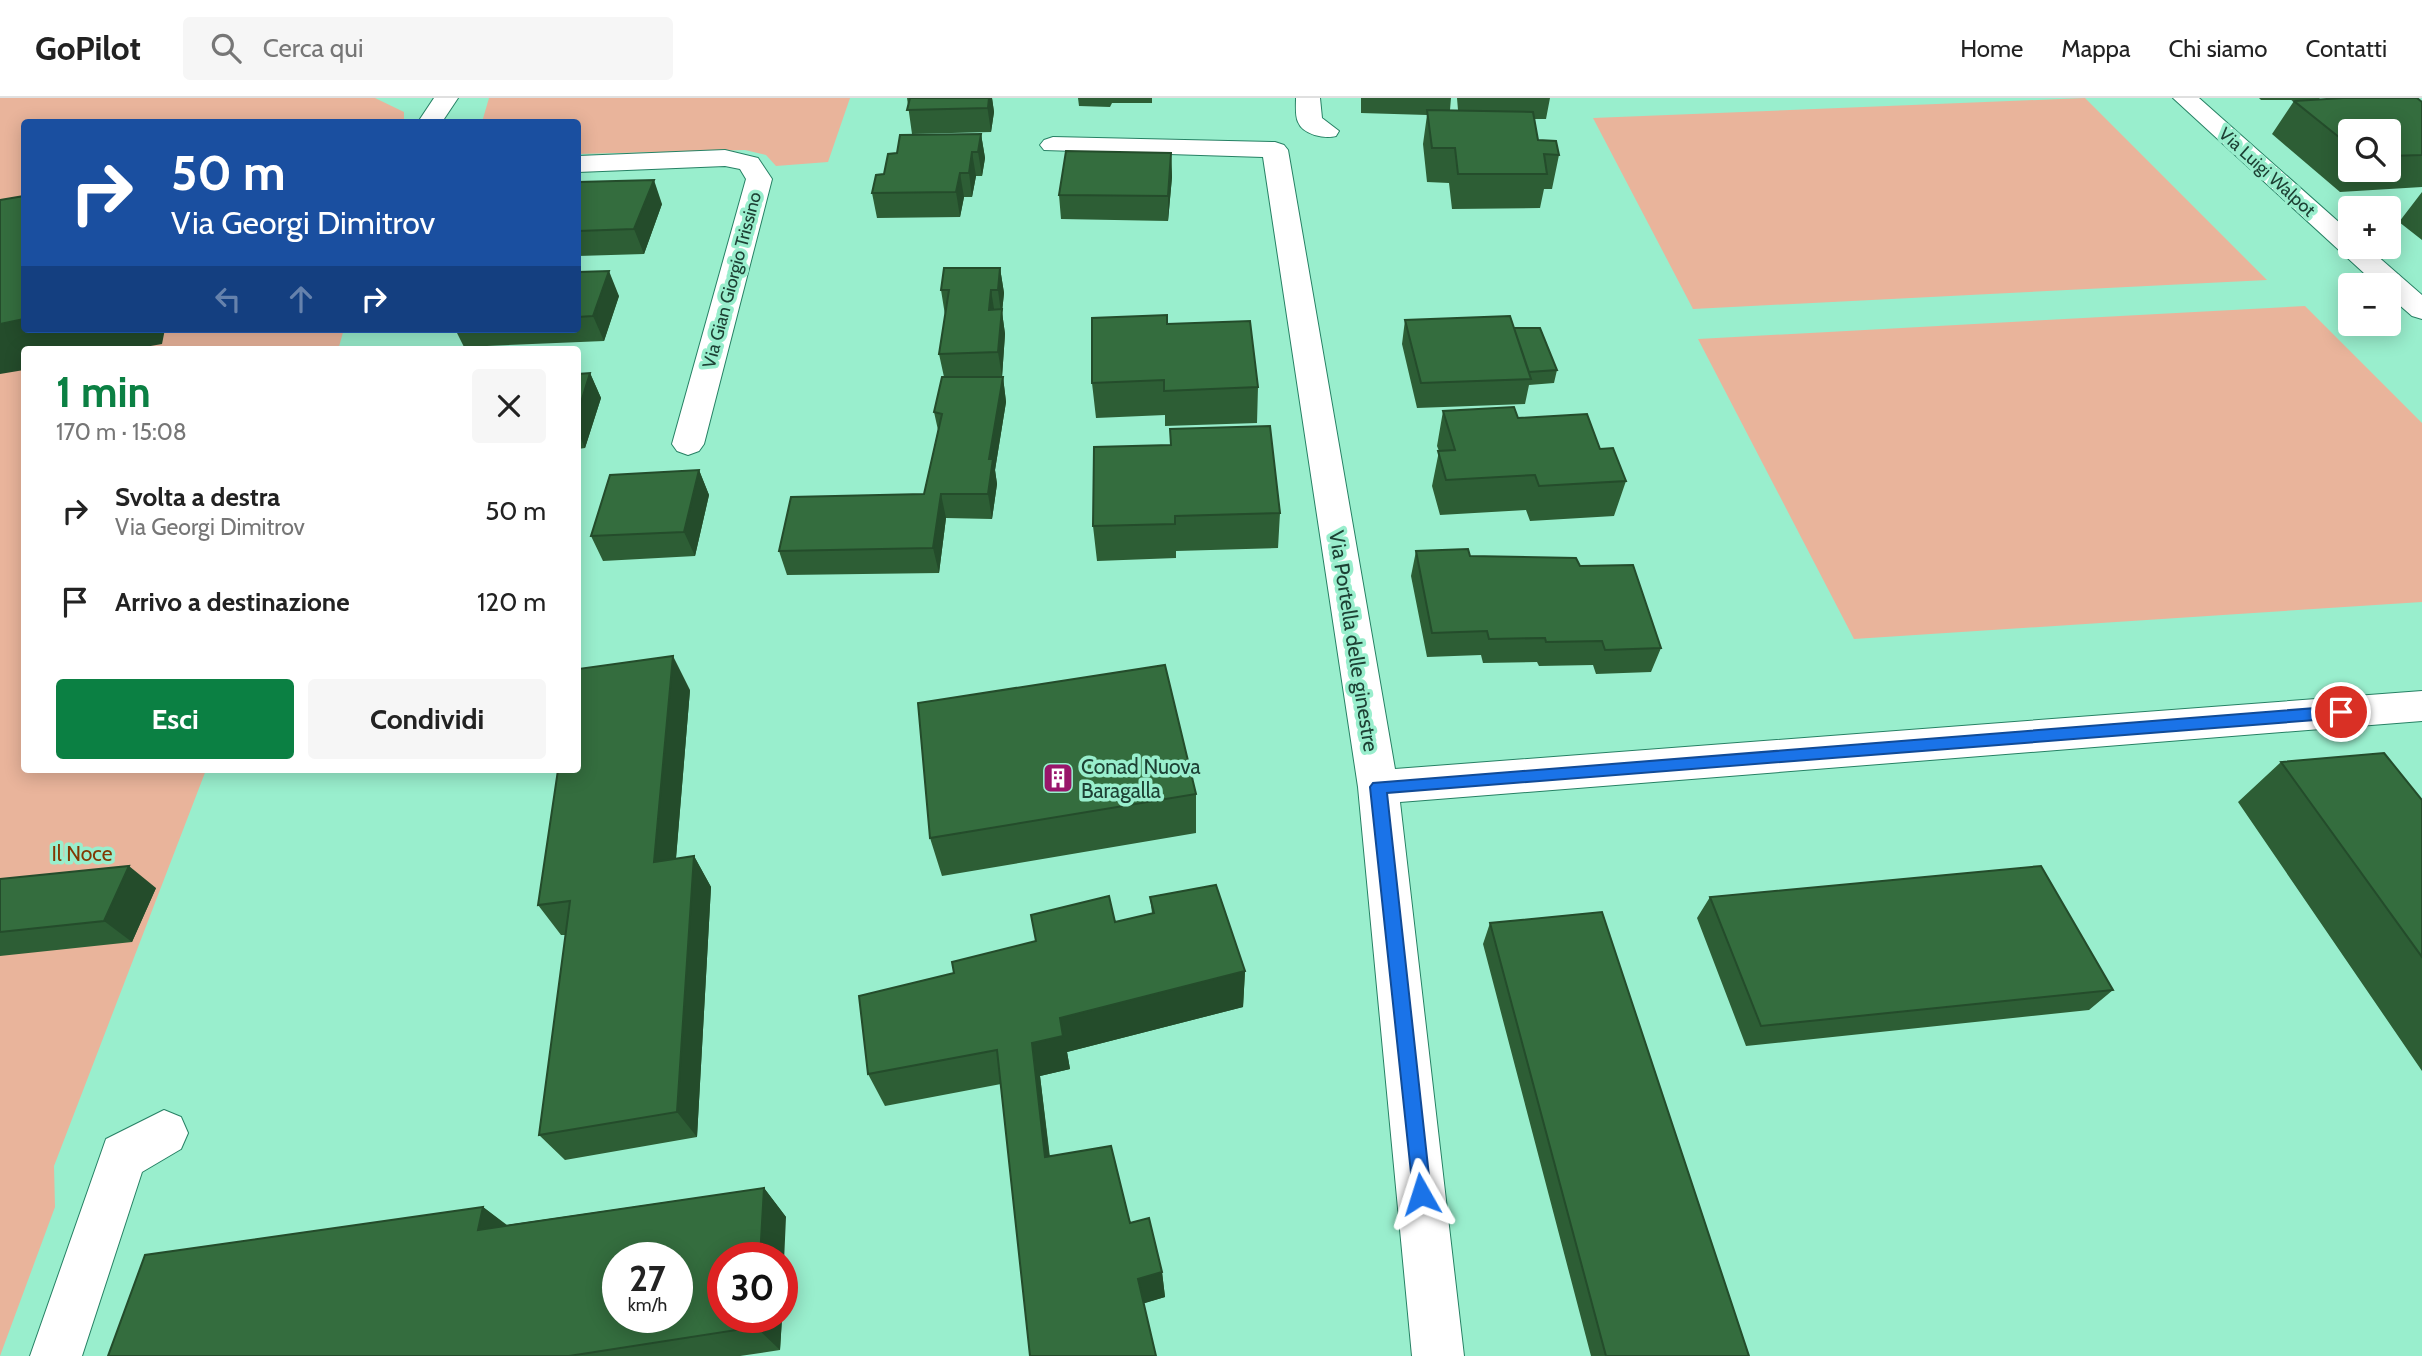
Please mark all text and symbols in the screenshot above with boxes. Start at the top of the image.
search box [183,17,673,80]
text: GoPilot [35,28,141,68]
icon: search [207,29,245,67]
text: Cerca qui [263,32,363,64]
text: Home [1960,34,2023,63]
text: Mappa [2061,34,2130,63]
text: Chi siamo [2168,34,2267,63]
text: Contatti [2305,34,2387,63]
map controls [2338,119,2401,336]
button: search [2338,119,2401,182]
street label: Via Luigi Walpot [2214,123,2320,221]
text: 50 m [171,143,286,202]
icon: right [56,147,147,238]
street label: Via Gian Giorgio Trissino [698,189,766,370]
button: + [2338,196,2401,259]
text: Via Georgi Dimitrov [171,203,435,242]
button: − [2338,273,2401,336]
icon: left [209,280,247,318]
icon: ahead [282,280,320,318]
icon: right [355,280,393,318]
text: 1 min [56,366,151,418]
button: close [472,369,546,443]
text: 170 m · 15:08 [56,418,187,446]
text: Svolta a destra [115,481,280,513]
icon: right [56,492,94,530]
text: 50 m [485,495,546,527]
text: Via Georgi Dimitrov [115,513,305,541]
street label: Via Portella delle ginestre [1324,529,1384,754]
icon: arrive [56,583,94,621]
text: Arrivo a destinazione [115,586,350,618]
text: 120 m [477,586,546,618]
button: Esci [56,679,294,759]
button: Condividi [308,679,546,759]
pin [2311,682,2371,742]
icon: arrive [2322,693,2360,731]
place label: Conad Nuova Baragalla [1081,754,1201,803]
building icon: Conad Nuova Baragalla [1041,761,1075,795]
park label: Il Noce [51,841,113,866]
position arrow [1384,1157,1458,1231]
speed limit sign: 30 [707,1242,798,1333]
text: 27 [629,1257,666,1300]
text: km/h [628,1294,667,1316]

